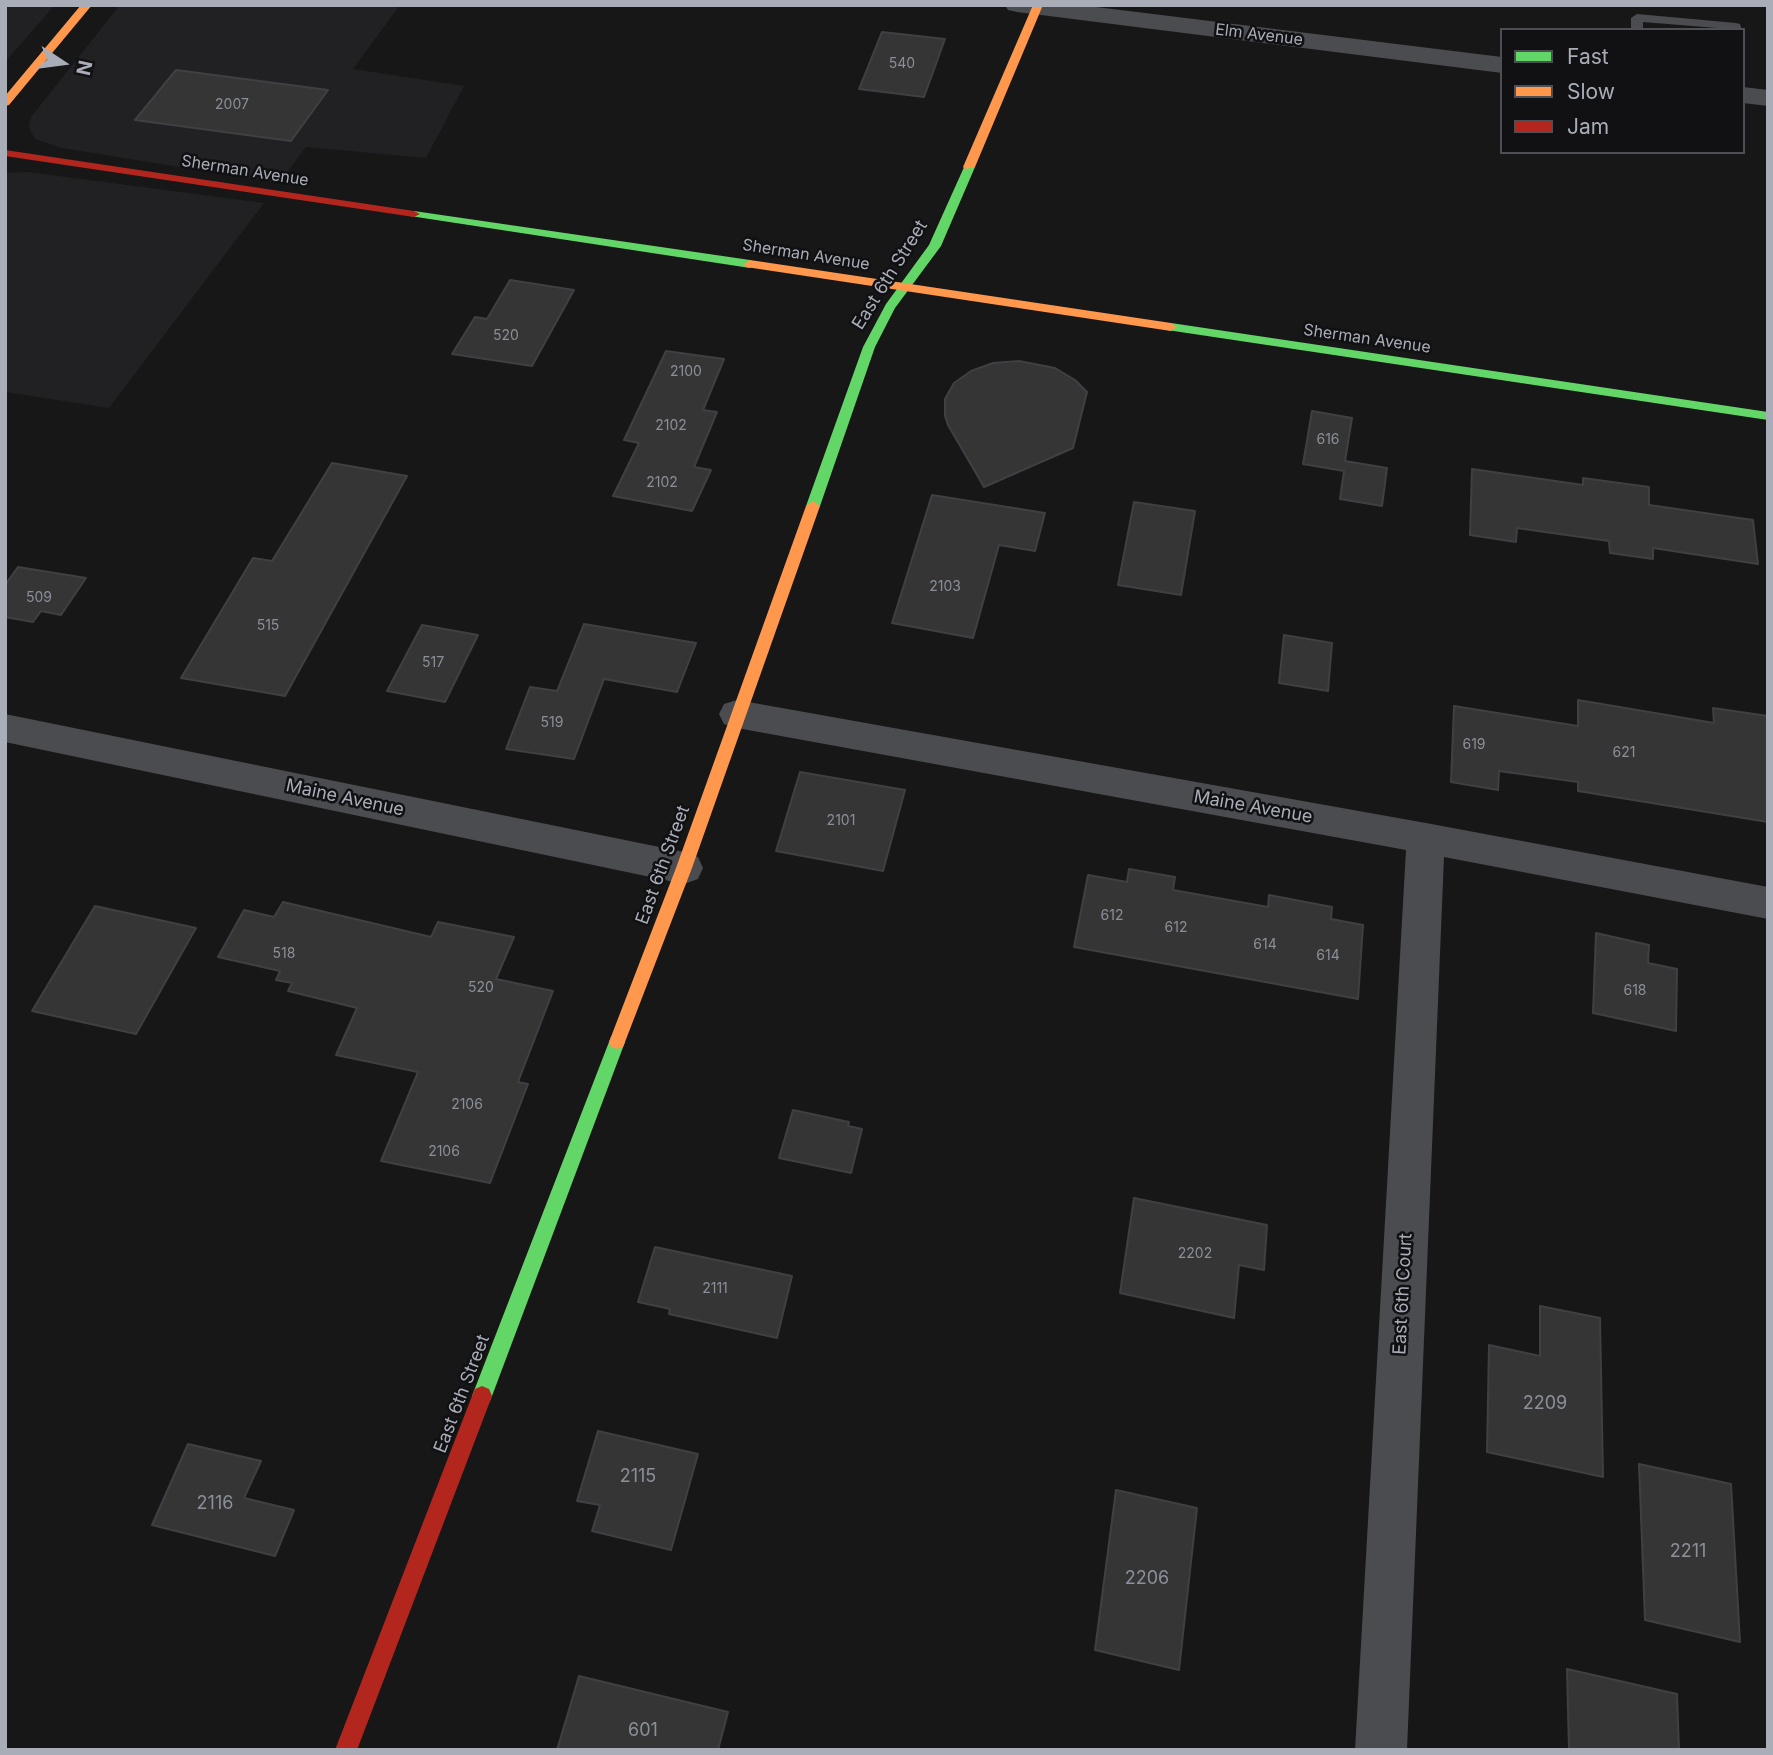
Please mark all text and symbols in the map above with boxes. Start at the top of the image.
street label: Elm Avenue [1214,20,1304,50]
north arrow [28,28,98,98]
legend [1500,28,1745,154]
text: Fast [1567,44,1609,69]
house number: 540 [889,56,915,72]
text: N [71,58,97,77]
text: Slow [1567,79,1615,104]
house number: 2007 [215,97,249,113]
text: Jam [1567,114,1609,139]
street label: Sherman Avenue [180,151,310,191]
street label: East 6th Street [848,216,932,334]
street label: Sherman Avenue [741,235,871,275]
street label: Sherman Avenue [1302,321,1432,357]
house number: 520 [493,328,519,344]
house number: 2100 [670,364,702,380]
house number: 2102 [655,418,687,434]
house number: 616 [1316,432,1340,448]
house number: 2102 [646,475,678,491]
house number: 2103 [929,579,961,595]
house number: 509 [26,590,52,606]
house number: 515 [257,618,279,634]
house number: 517 [422,655,444,671]
house number: 519 [541,715,563,731]
house number: 619 [1462,737,1486,753]
house number: 621 [1613,745,1635,761]
street label: Maine Avenue [284,775,406,821]
street label: Maine Avenue [1192,786,1314,828]
street label: East 6th Street [631,803,695,927]
house number: 2101 [827,813,855,829]
house number: 612 [1101,908,1123,924]
house number: 612 [1165,920,1187,936]
house number: 614 [1253,937,1277,953]
house number: 518 [273,946,295,962]
house number: 614 [1316,948,1340,964]
house number: 520 [468,980,494,996]
house number: 618 [1623,983,1647,999]
house number: 2106 [451,1097,483,1113]
house number: 2106 [428,1144,460,1160]
street label: East 6th Court [1389,1233,1417,1355]
house number: 2202 [1178,1246,1212,1262]
house number: 2111 [702,1281,728,1297]
street label: East 6th Street [430,1332,494,1456]
house number: 2209 [1523,1393,1567,1415]
house number: 2115 [620,1466,656,1488]
house number: 2116 [197,1493,233,1515]
house number: 2211 [1670,1541,1706,1563]
house number: 2206 [1125,1568,1169,1590]
house number: 601 [628,1720,658,1742]

